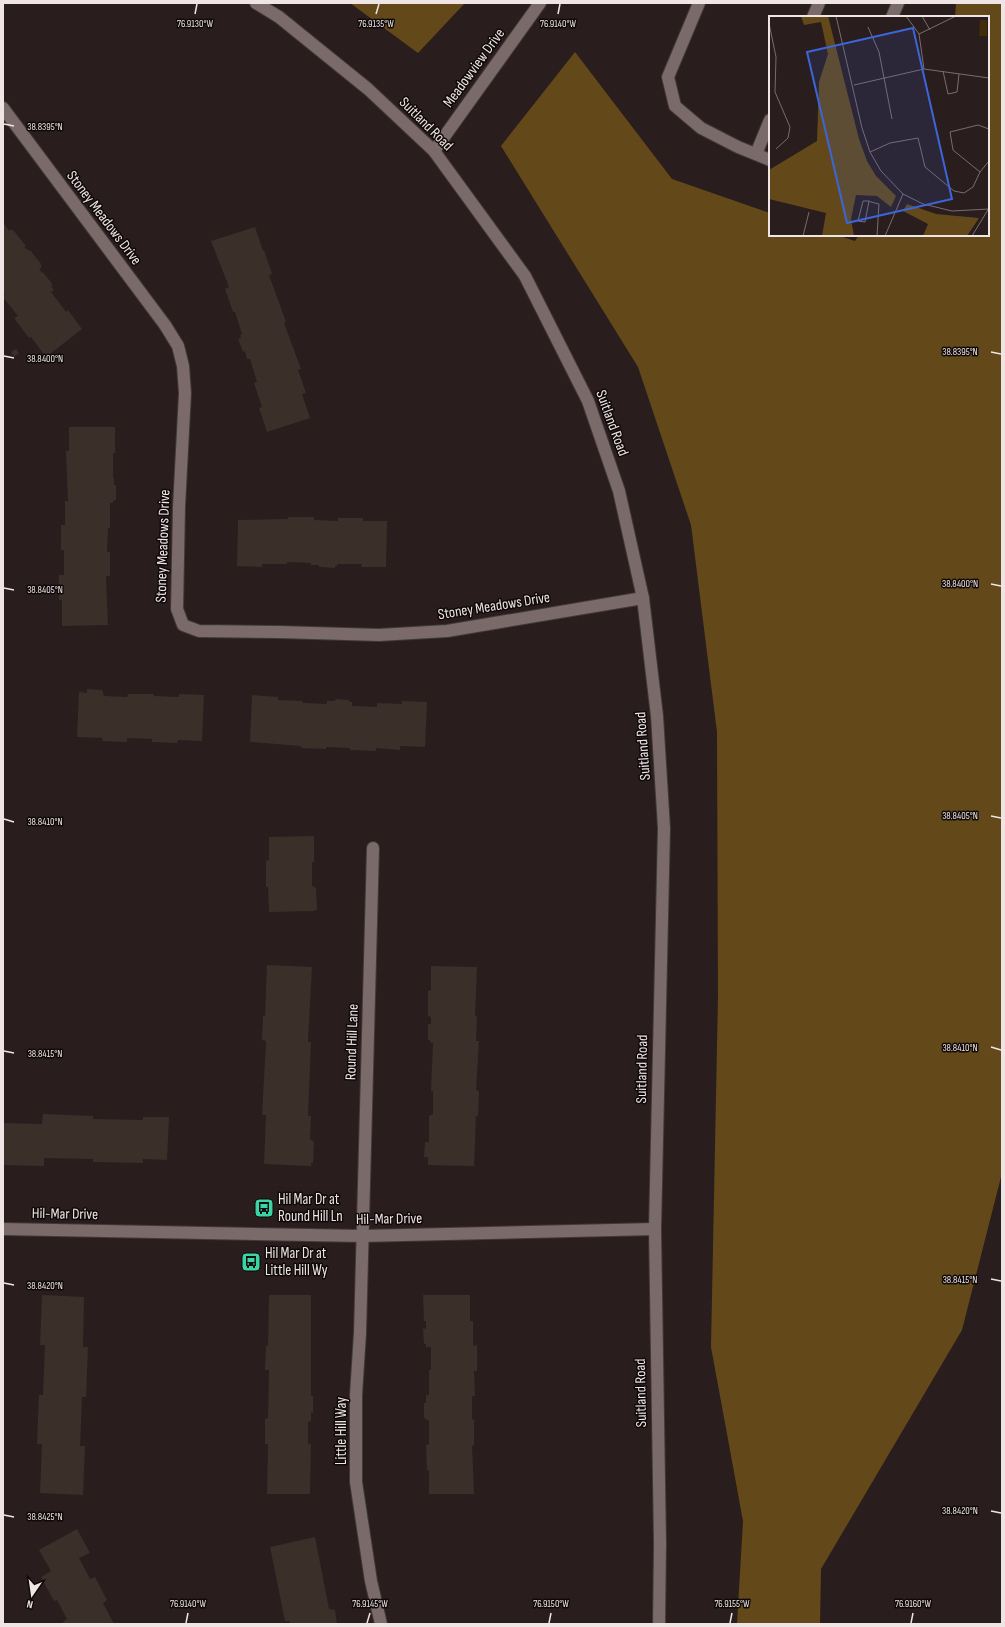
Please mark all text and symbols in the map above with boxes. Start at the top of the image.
inset map [769,16,989,236]
text: 76.9130°W [177,18,213,30]
text: 76.9135°W [358,18,394,30]
text: 76.9140°W [540,18,576,30]
street label: Meadowview Drive [439,25,509,111]
street label: Suitland Road [395,93,457,155]
text: 38.8395°N [27,121,63,133]
street label: Stoney Meadows Drive [62,167,146,269]
text: 38.8395°N [942,346,978,358]
text: 38.8400°N [27,353,63,365]
street label: Suitland Road [591,387,633,459]
street label: Stoney Meadows Drive [152,489,174,603]
text: 38.8400°N [942,578,978,590]
text: 38.8405°N [27,584,63,596]
street label: Stoney Meadows Drive [437,588,551,624]
street label: Suitland Road [631,711,655,781]
text: 38.8405°N [942,810,978,822]
text: 38.8410°N [27,816,63,828]
street label: Round Hill Lane [341,1003,363,1081]
street label: Suitland Road [632,1035,652,1103]
text: 38.8410°N [942,1042,978,1054]
text: 38.8415°N [28,1048,62,1060]
place label: Hil Mar Dr at Round Hill Ln [278,1190,343,1226]
bus stop icon: Hil Mar Dr at Round Hill Ln [253,1197,275,1219]
street label: Hil-Mar Drive [32,1204,98,1224]
street label: Hil-Mar Drive [356,1209,422,1229]
place label: Hil Mar Dr at Little Hill Wy [265,1244,328,1280]
bus stop icon: Hil Mar Dr at Little Hill Wy [240,1251,262,1273]
text: 38.8415°N [943,1274,977,1286]
text: 38.8420°N [27,1280,63,1292]
street label: Suitland Road [631,1359,651,1427]
street label: Little Hill Way [332,1397,351,1465]
text: 38.8420°N [942,1505,978,1517]
text: 38.8425°N [27,1511,63,1523]
north arrow [12,1575,52,1615]
text: N [25,1597,34,1611]
text: 76.9140°W [170,1598,206,1610]
text: 76.9145°W [352,1598,388,1610]
text: 76.9150°W [533,1598,569,1610]
text: 76.9155°W [714,1598,750,1610]
text: 76.9160°W [895,1598,932,1610]

